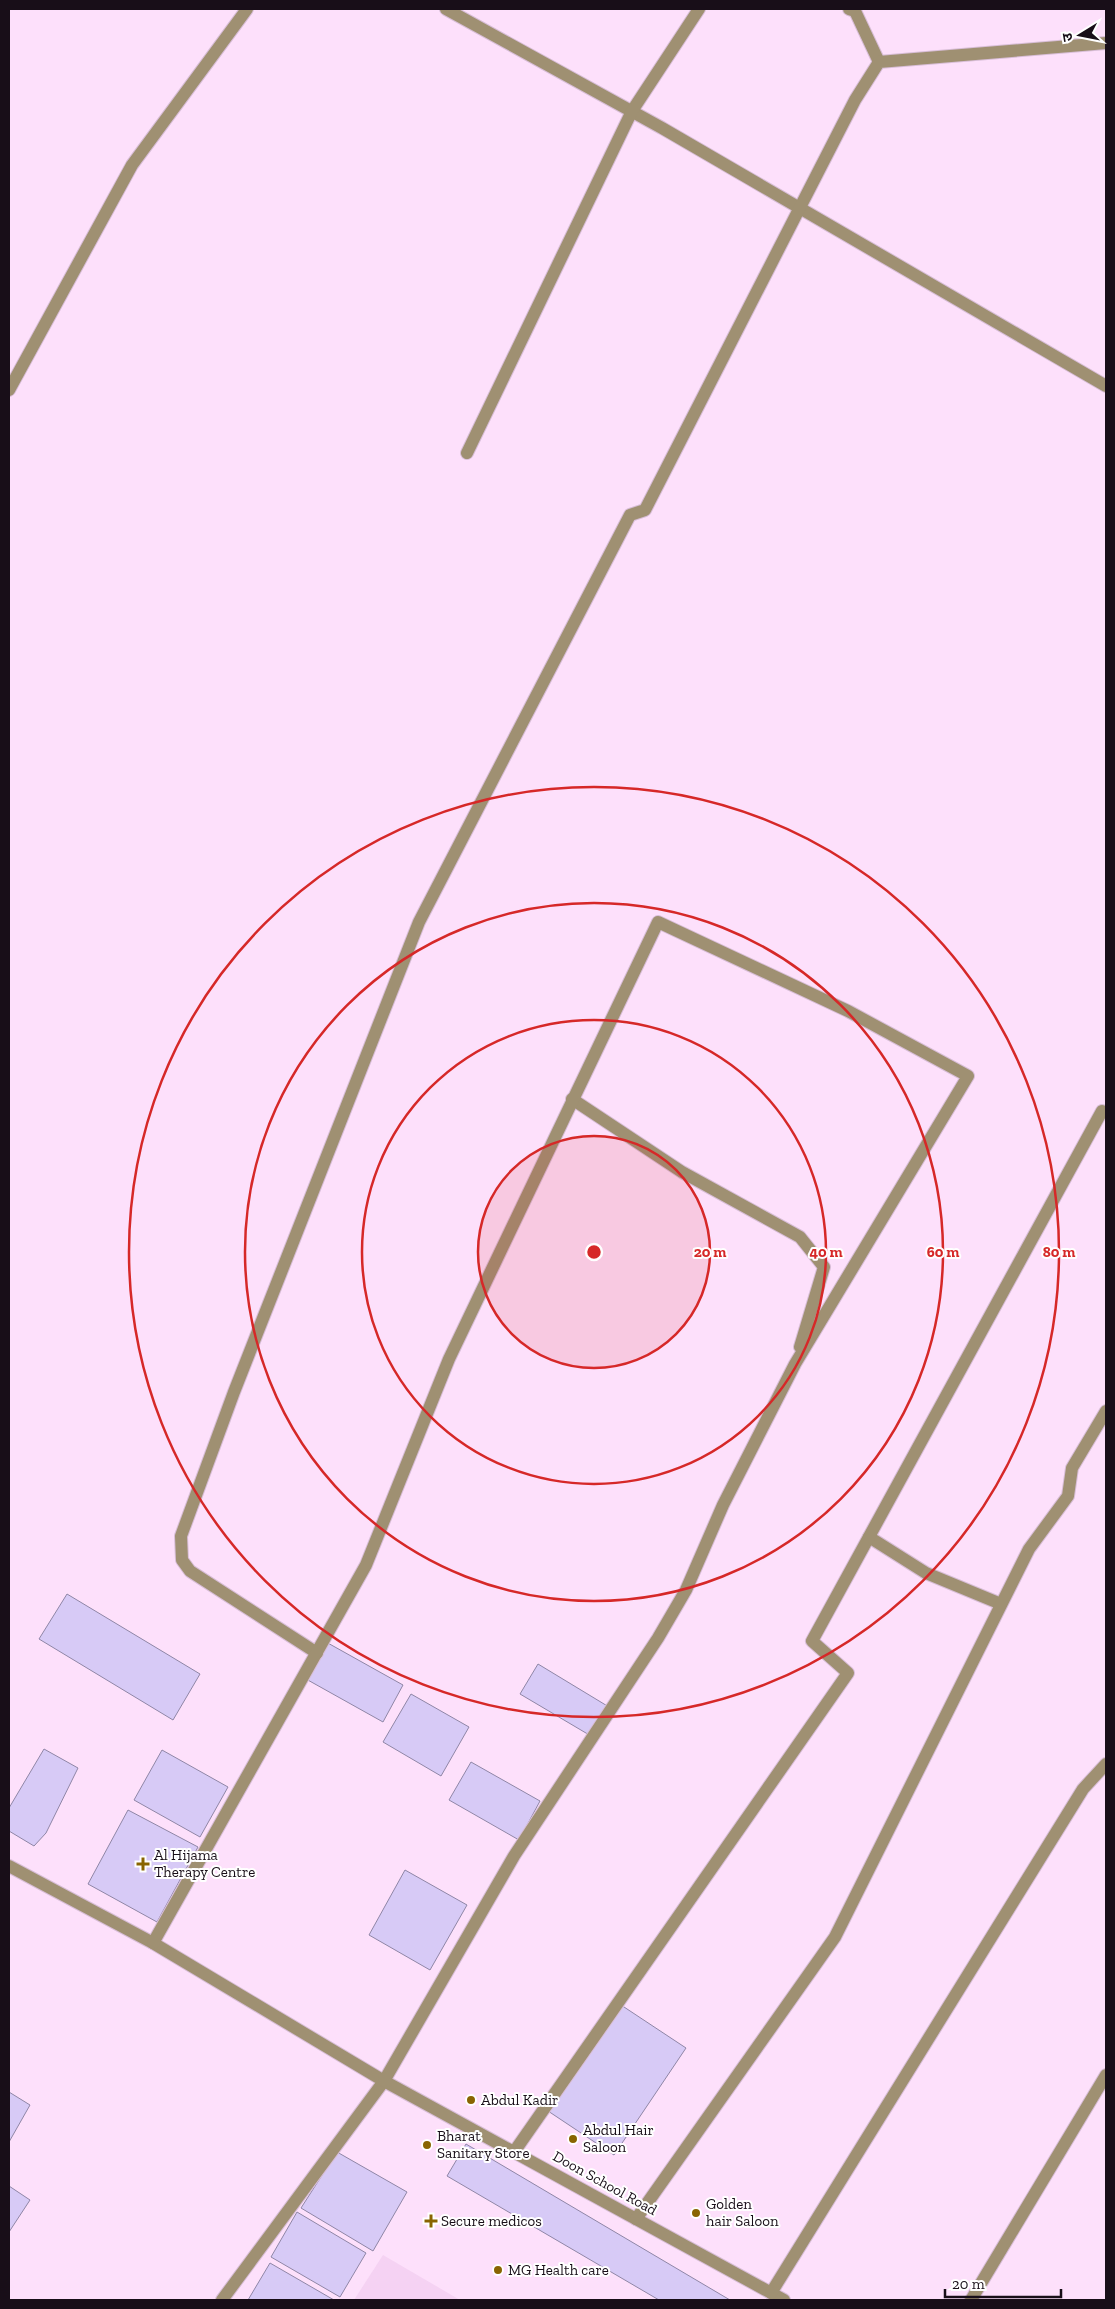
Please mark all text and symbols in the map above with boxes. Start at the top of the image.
north arrow [1055,10,1105,60]
text: उ [1058,31,1077,43]
centre of rings [585,1243,603,1261]
text: 20 m [694,1243,726,1261]
text: 40 m [809,1243,843,1261]
text: 60 m [927,1243,959,1261]
text: 80 m [1043,1243,1075,1261]
place label: Al Hijama Therapy Centre [154,1846,255,1881]
marker: Al Hijama Therapy Centre [136,1857,150,1871]
place label: Abdul Kadir [481,2091,558,2109]
marker: Abdul Kadir [465,2094,477,2106]
place label: Abdul Hair Saloon [583,2121,654,2156]
place label: Bharat Sanitary Store [437,2127,529,2162]
marker: Abdul Hair Saloon [567,2133,579,2145]
marker: Bharat Sanitary Store [421,2139,433,2151]
street label: Doon School Road [550,2147,661,2219]
place label: Golden hair Saloon [706,2195,779,2230]
marker: Golden hair Saloon [690,2207,702,2219]
place label: Secure medicos [441,2212,542,2230]
marker: Secure medicos [425,2215,437,2227]
place label: MG Health care [508,2261,609,2279]
marker: MG Health care [492,2264,504,2276]
scale bar [945,2266,1061,2298]
text: 20 m [952,2275,985,2293]

